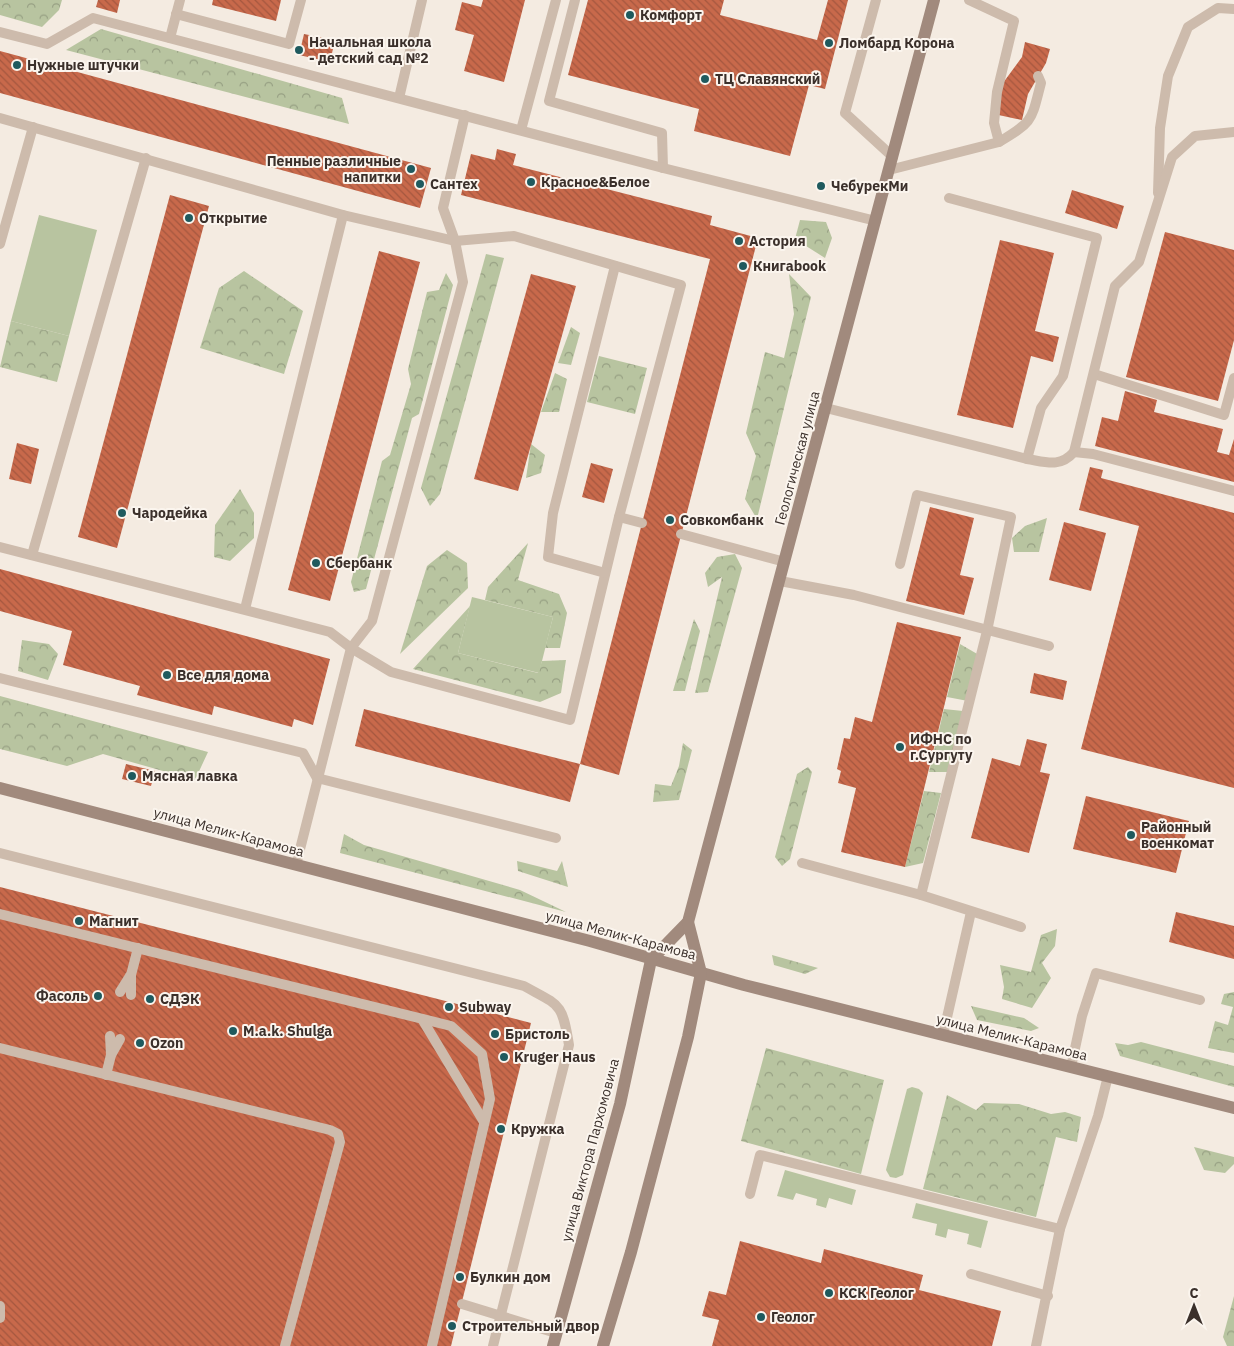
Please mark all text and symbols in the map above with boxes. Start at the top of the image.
place label: Комфорт [640,6,702,24]
marker: Комфорт [624,9,636,21]
place label: Начальная школа - детский сад №2 [309,33,432,67]
place label: Ломбард Корона [839,34,954,52]
marker: Ломбард Корона [823,37,835,49]
marker: Начальная школа - детский сад №2 [293,44,305,56]
place label: Нужные штучки [27,56,139,74]
marker: Нужные штучки [11,59,23,71]
place label: ТЦ Славянский [715,70,820,88]
marker: ТЦ Славянский [699,73,711,85]
place label: Пенные различные напитки [267,152,401,186]
marker: Пенные различные напитки [405,163,417,175]
place label: Красное&Белое [541,173,650,191]
place label: Сантех [430,175,478,193]
marker: Красное&Белое [525,176,537,188]
place label: ЧебурекМи [831,177,908,195]
marker: Сантех [414,178,426,190]
marker: ЧебурекМи [815,180,827,192]
place label: Открытие [199,209,267,227]
marker: Открытие [183,212,195,224]
place label: Астория [749,232,806,250]
marker: Астория [733,235,745,247]
place label: Книгаbook [753,257,827,275]
marker: Книгаbook [737,260,749,272]
street label: Геологическая улица [770,389,824,527]
place label: Чародейка [132,504,208,522]
marker: Чародейка [116,507,128,519]
place label: Совкомбанк [680,511,764,529]
marker: Совкомбанк [664,514,676,526]
place label: Сбербанк [326,554,392,572]
marker: Сбербанк [310,557,322,569]
place label: Все для дома [177,666,269,684]
marker: Все для дома [161,669,173,681]
place label: ИФНС по г.Сургуту [910,730,973,764]
marker: ИФНС по г.Сургуту [894,741,906,753]
place label: Мясная лавка [142,767,238,785]
marker: Мясная лавка [126,770,138,782]
street label: улица Мелик-Карамова [152,803,307,861]
place label: Районный военкомат [1141,818,1214,852]
marker: Районный военкомат [1125,829,1137,841]
street label: улица Мелик-Карамова [544,906,699,964]
place label: Магнит [89,912,139,930]
marker: Магнит [73,915,85,927]
place label: Фасоль [36,987,88,1005]
marker: Фасоль [92,990,104,1002]
place label: СДЭК [160,990,199,1008]
marker: СДЭК [144,993,156,1005]
place label: Subway [459,998,512,1016]
marker: Subway [443,1001,455,1013]
street label: улица Мелик-Карамова [935,1010,1090,1065]
place label: М.a.k. Shulga [243,1022,332,1040]
marker: М.a.k. Shulga [227,1025,239,1037]
place label: Бристоль [505,1025,570,1043]
marker: Бристоль [489,1028,501,1040]
place label: Ozon [150,1034,183,1052]
marker: Ozon [134,1037,146,1049]
place label: Kruger Haus [514,1048,596,1066]
marker: Kruger Haus [498,1051,510,1063]
street label: улица Виктора Пархомовича [557,1056,623,1244]
place label: Кружка [511,1120,565,1138]
marker: Кружка [495,1123,507,1135]
place label: Булкин дом [470,1268,551,1286]
marker: Булкин дом [454,1271,466,1283]
north arrow [1169,1281,1219,1331]
place label: КСК Геолог [839,1284,914,1302]
text: С [1189,1284,1199,1302]
marker: КСК Геолог [823,1287,835,1299]
place label: Геолог [771,1308,815,1326]
marker: Геолог [755,1311,767,1323]
place label: Строительный двор [462,1317,600,1335]
marker: Строительный двор [446,1320,458,1332]

